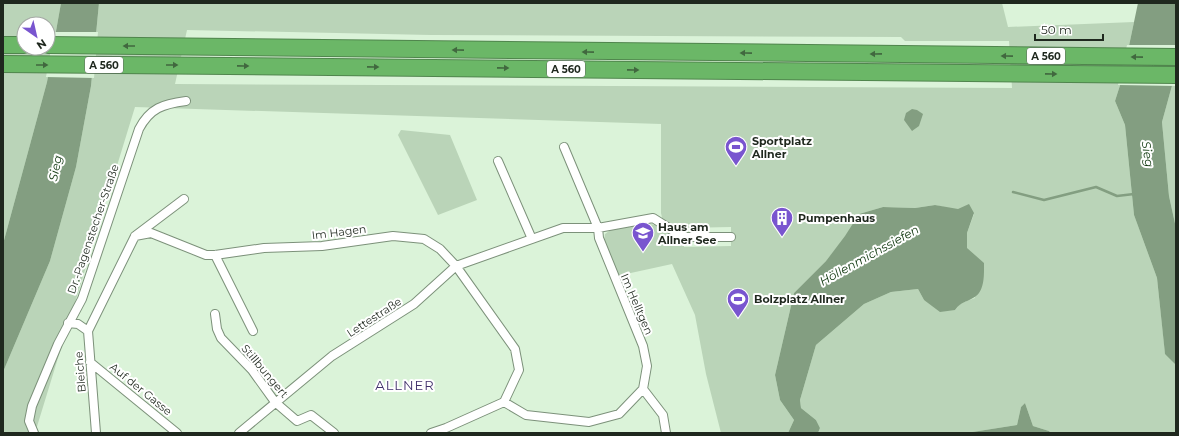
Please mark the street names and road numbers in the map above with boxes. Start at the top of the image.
road number: A 560 [1027,48,1065,64]
road number: A 560 [85,57,123,73]
road number: A 560 [547,61,585,77]
street label: Dr.-Pagenstecher-Straße [64,162,122,296]
street label: Im Hagen [311,222,367,242]
street label: Im Helltgen [618,271,656,337]
street label: Lettestraße [344,294,404,340]
street label: Stillbungert [239,341,292,401]
street label: Bleiche [71,351,89,393]
street label: Auf der Gasse [107,360,175,418]

